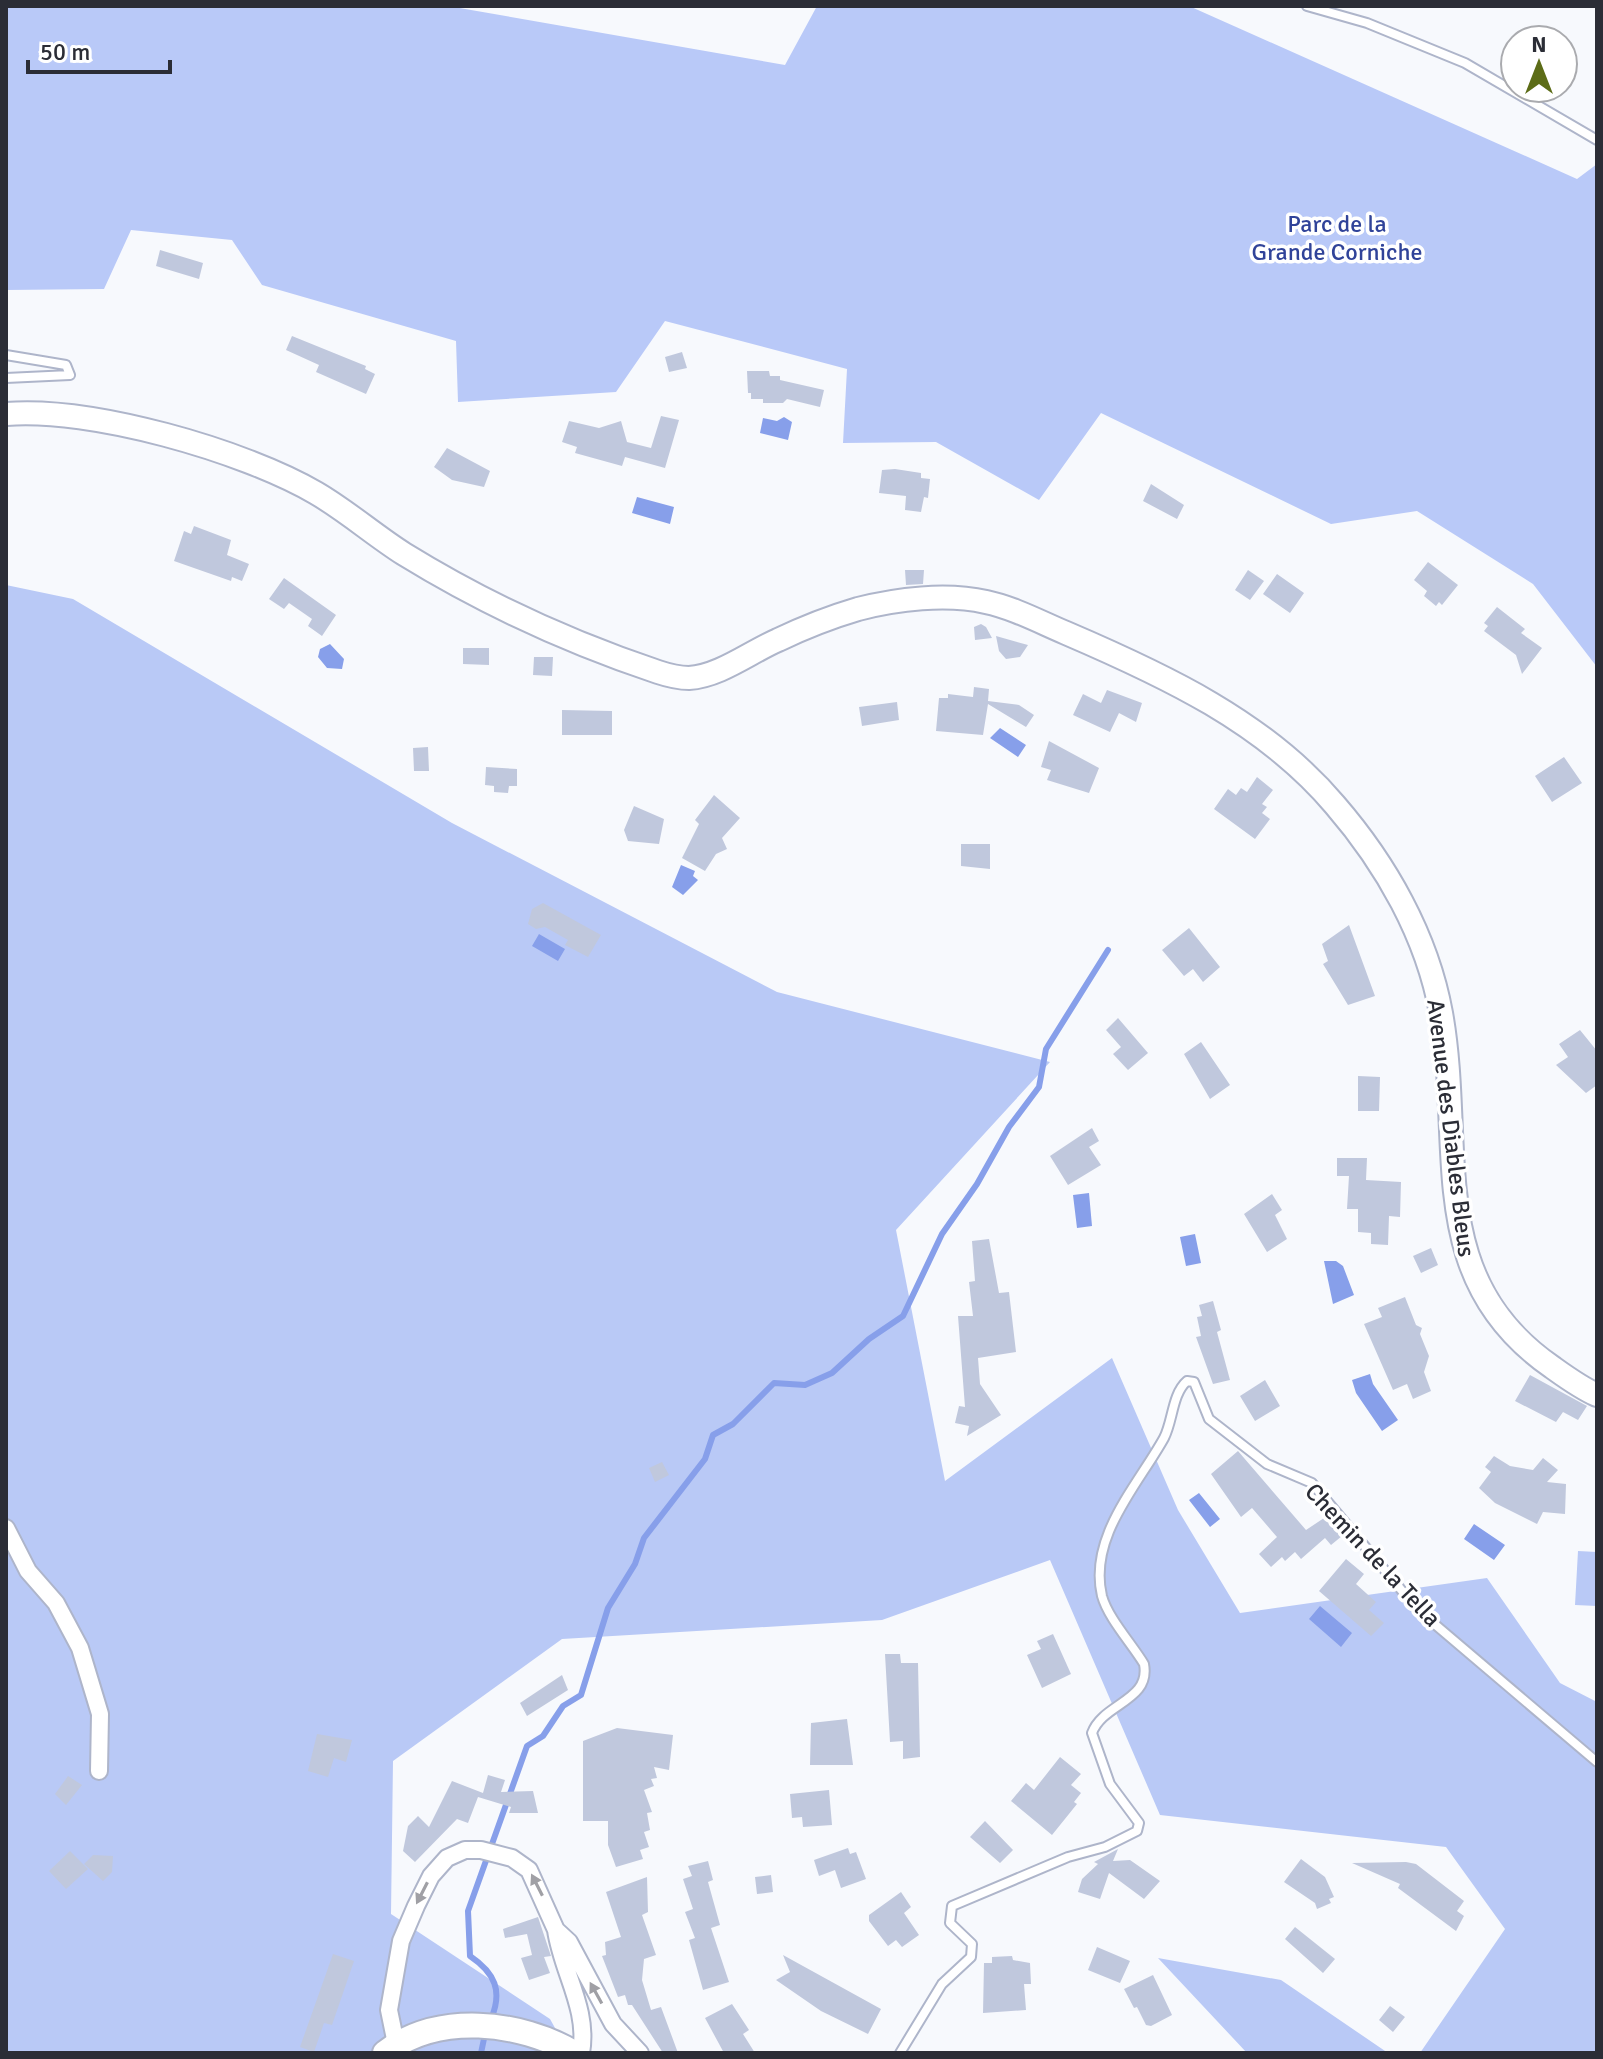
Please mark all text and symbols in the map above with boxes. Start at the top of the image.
scale bar [28,24,170,74]
north arrow [1499,24,1579,104]
text: N [1531,31,1547,58]
text: 50 m [40,37,90,67]
park label: Parc de la Grande Corniche [1252,209,1422,267]
street label: Avenue des Diables Bleus [1420,997,1482,1259]
street label: Chemin de la Tella [1299,1477,1447,1633]
one-way arrow [530,1874,543,1897]
one-way arrow [415,1882,429,1905]
one-way arrow [589,1981,603,2004]

